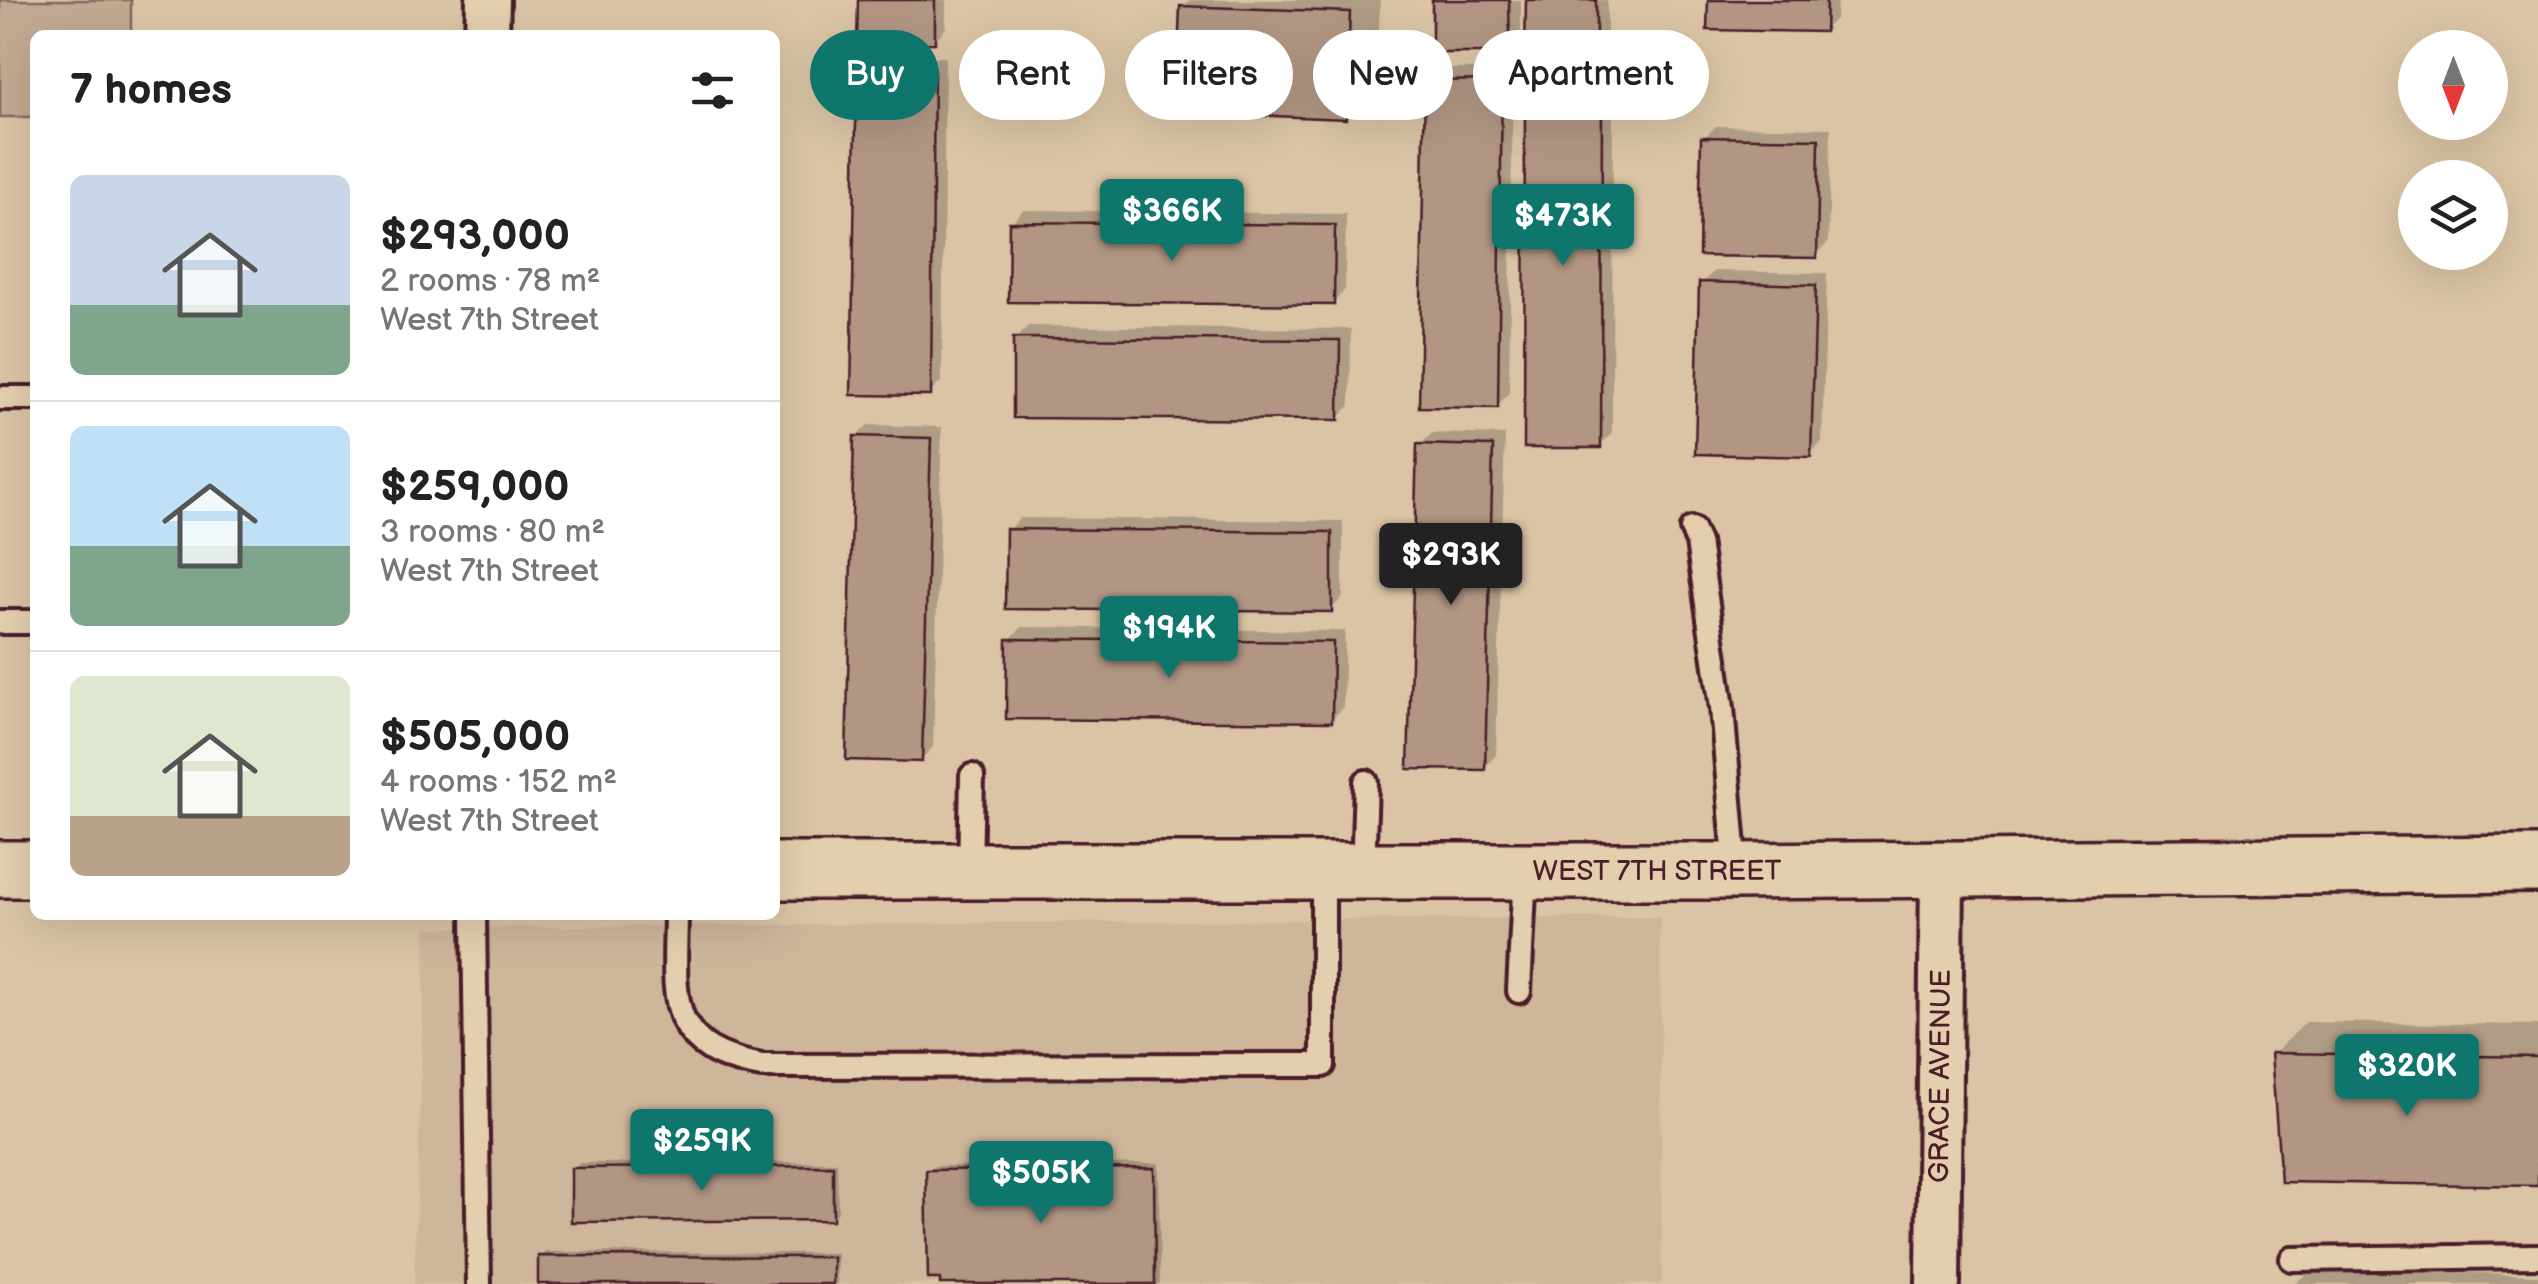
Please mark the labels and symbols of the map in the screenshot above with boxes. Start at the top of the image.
north arrow [2398,30,2508,140]
pin: $366K [1102,179,1242,264]
pin: $473K [1493,184,1633,269]
pin: $293K [1381,523,1521,608]
pin: $194K [1099,596,1239,681]
street label: WEST 7TH STREET [1532,854,1782,888]
street label: GRACE AVENUE [1922,969,1958,1183]
pin: $320K [2337,1034,2477,1119]
pin: $259K [632,1109,772,1194]
pin: $505K [971,1141,1111,1226]

